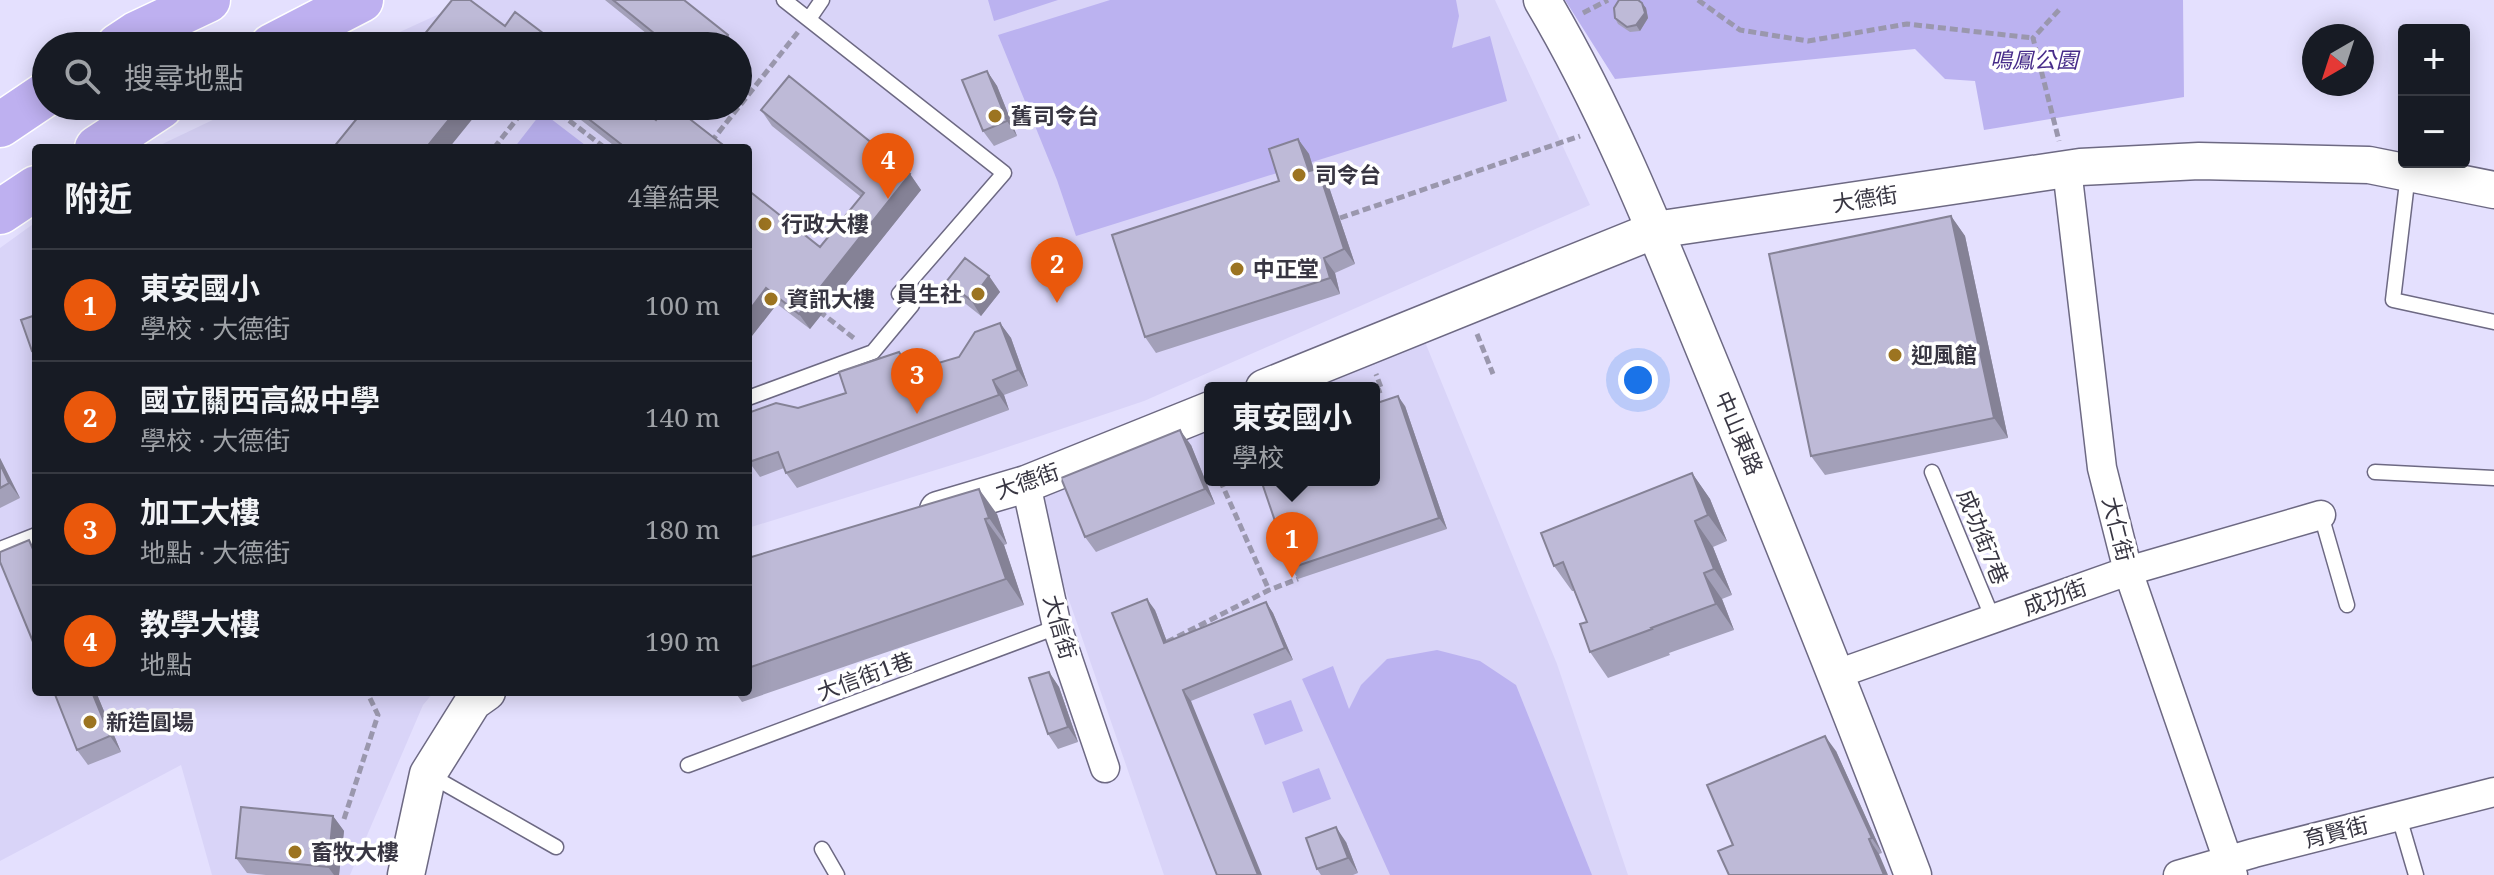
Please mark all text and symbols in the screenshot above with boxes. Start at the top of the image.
north arrow [2302,24,2374,96]
map controls [2398,24,2470,168]
button: + [2398,24,2470,96]
search box [32,32,752,120]
park label: 鳴鳳公園 [1990,44,2081,74]
icon: search [60,54,104,98]
text: 搜尋地點 [124,57,244,98]
button: − [2398,96,2470,168]
place label: 舊司令台 [1011,100,1099,130]
marker: 舊司令台 [986,107,1004,125]
pin: 4 [862,133,914,199]
place label: 司令台 [1315,159,1381,189]
marker: 司令台 [1290,166,1308,184]
text: 附近 [64,175,132,221]
street label: 大德街 [1830,178,1900,218]
text: 4筆結果 [627,179,720,215]
place label: 行政大樓 [781,208,869,238]
marker: 行政大樓 [756,215,774,233]
pin: 2 [1031,237,1083,303]
place label: 中正堂 [1253,253,1319,283]
marker: 中正堂 [1228,260,1246,278]
text: 東安國小 [140,267,260,308]
place label: 員生社 [896,278,962,308]
place label: 資訊大樓 [787,283,875,313]
marker: 員生社 [969,285,987,303]
text: 1 [83,287,97,323]
text: 100 m [645,287,720,323]
marker: 資訊大樓 [762,290,780,308]
text: 學校 · 大德街 [140,310,290,346]
place label: 迎風館 [1911,339,1977,369]
marker: 迎風館 [1886,346,1904,364]
pin: 3 [891,348,943,414]
your location [1618,360,1658,400]
text: 國立關西高級中學 [140,379,380,420]
popup [1204,382,1380,486]
street label: 中山東路 [1709,386,1771,479]
text: 東安國小 [1232,396,1352,437]
text: 2 [83,399,97,435]
text: 140 m [645,399,720,435]
text: 學校 · 大德街 [140,422,290,458]
text: 學校 [1232,439,1284,475]
street label: 大德街 [991,455,1063,505]
street label: 成功街7巷 [1951,485,2017,589]
text: 加工大樓 [140,491,260,532]
street label: 大仁街 [2096,493,2142,564]
text: 3 [83,511,97,547]
text: 180 m [645,511,720,547]
pin: 1 [1266,512,1318,578]
text: 地點 · 大德街 [140,534,290,570]
street label: 成功街 [2019,571,2091,621]
street label: 大信街 [1037,591,1084,663]
text: 教學大樓 [140,603,260,644]
text: 4 [83,623,97,659]
text: 190 m [645,623,720,659]
street label: 大信街1巷 [812,644,917,706]
text: 地點 [140,646,192,682]
place label: 新造圓場 [106,706,194,736]
marker: 新造圓場 [81,713,99,731]
street label: 育賢街 [2300,808,2371,854]
place label: 畜牧大樓 [311,836,399,866]
marker: 畜牧大樓 [286,843,304,861]

